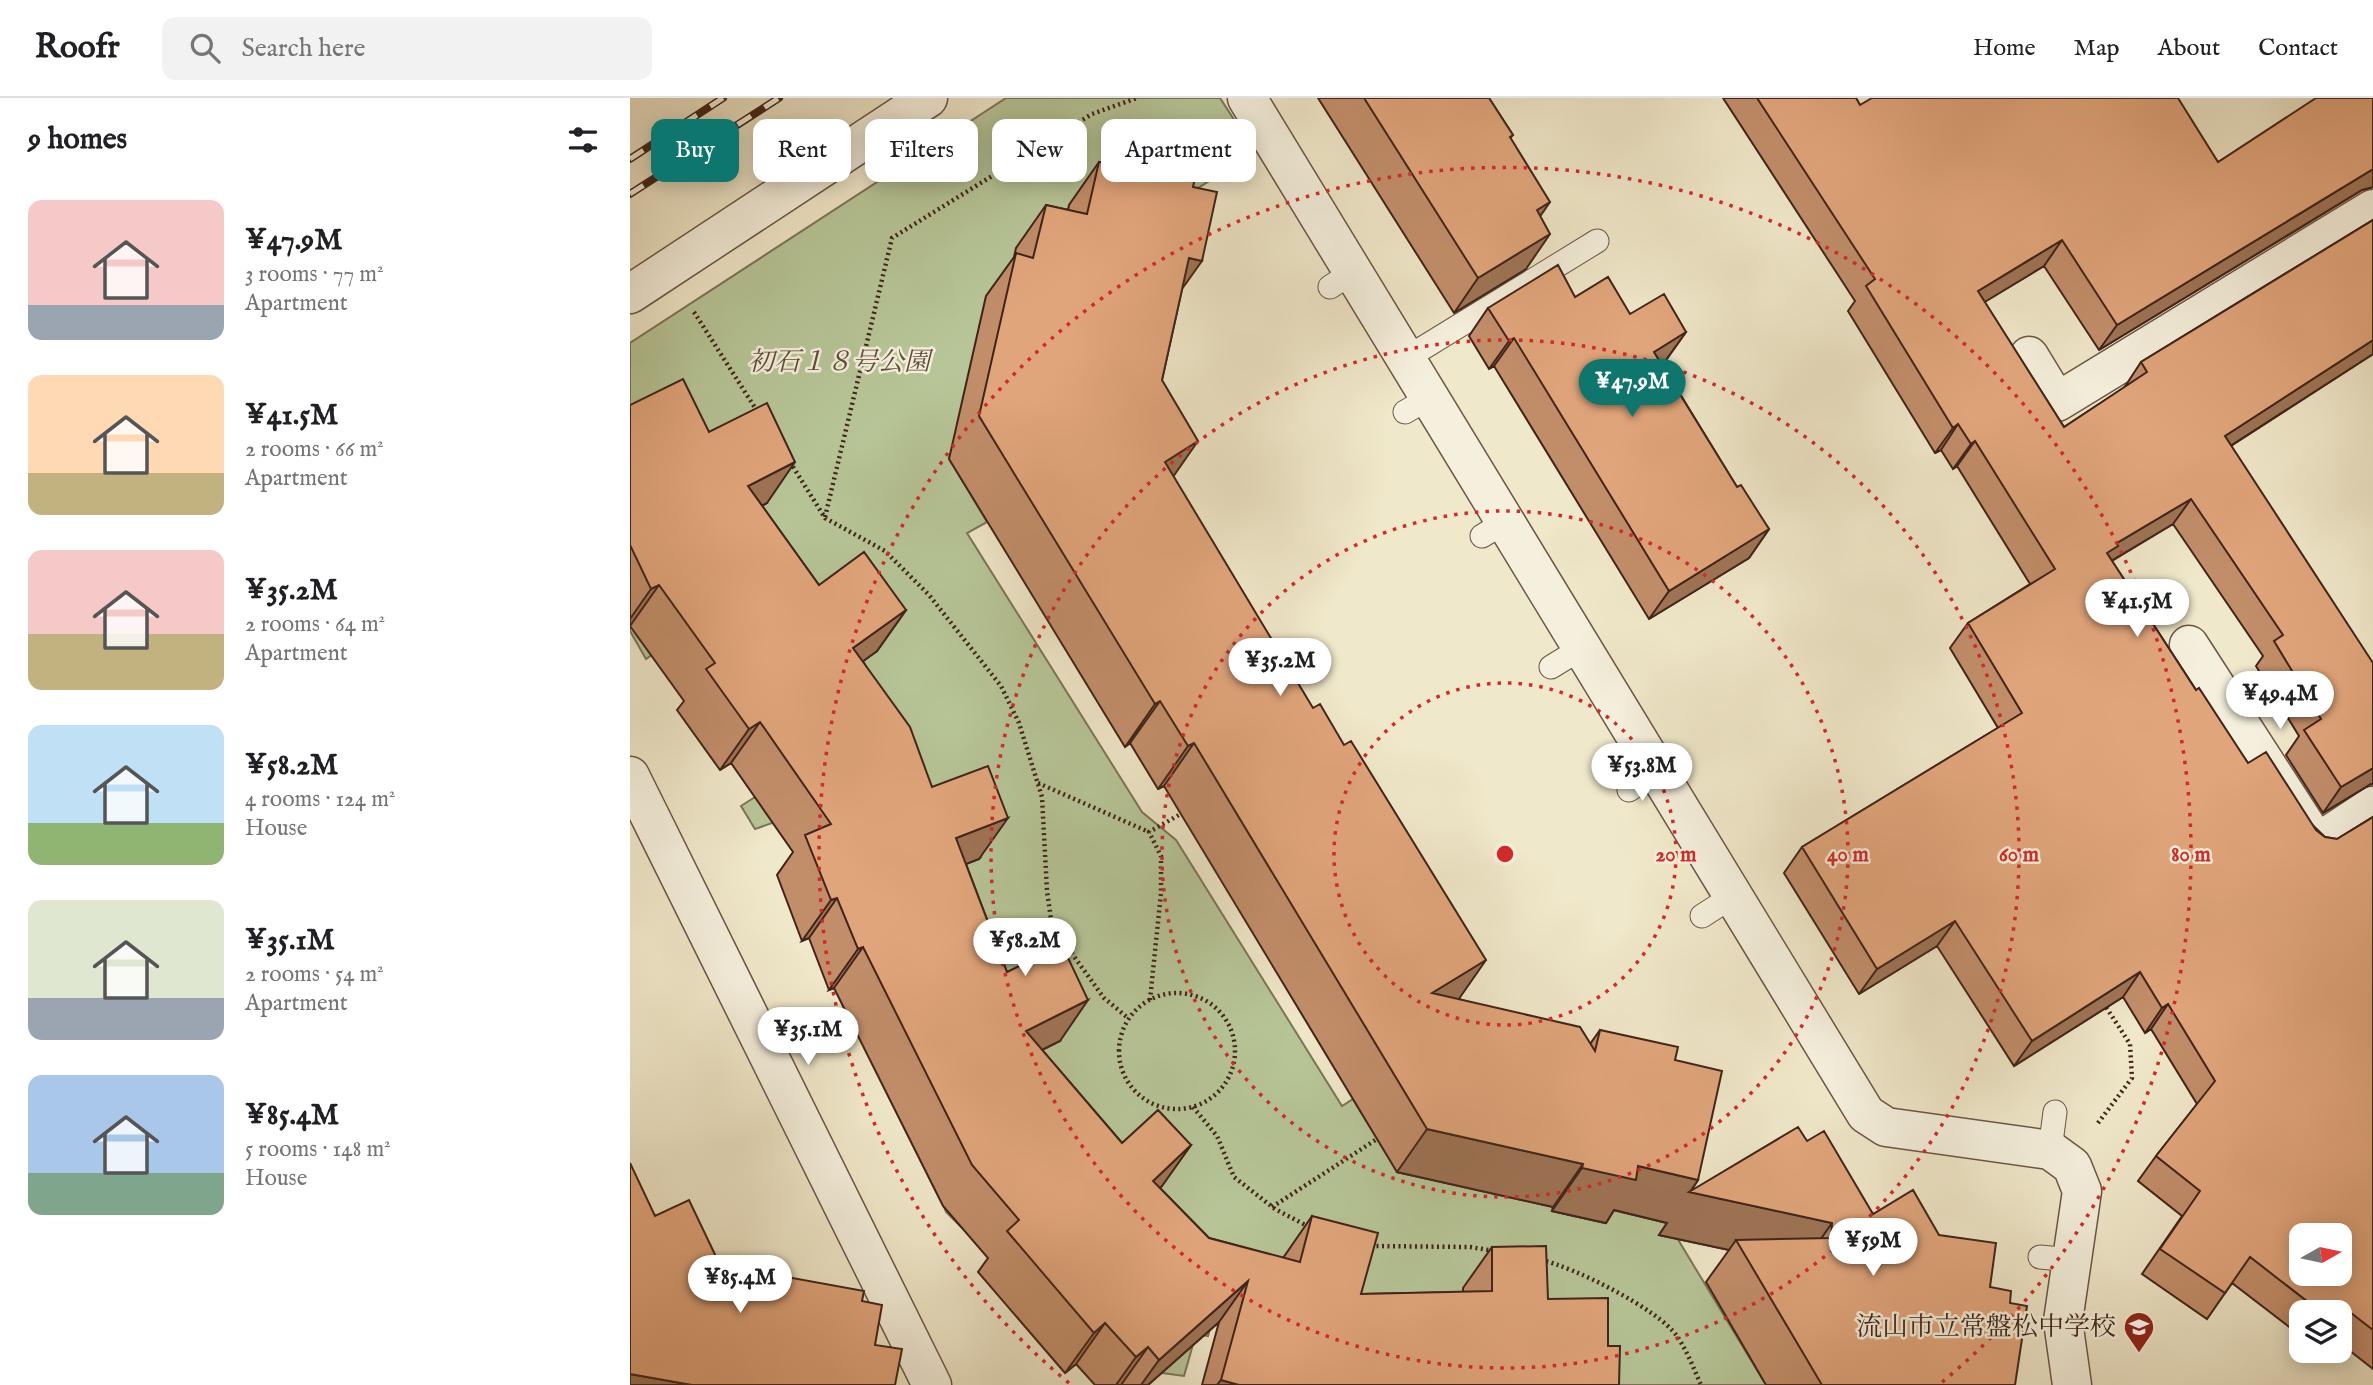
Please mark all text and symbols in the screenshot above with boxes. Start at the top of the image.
search box [162,17,652,80]
text: Roofr [35,27,120,69]
icon: search [186,29,224,67]
text: Search here [242,32,365,65]
text: Home [1973,33,2036,64]
text: Map [2074,33,2120,64]
text: About [2158,33,2220,64]
text: Contact [2258,33,2338,64]
chip: Buy [651,119,739,182]
chip: Rent [753,119,851,182]
chip: Filters [865,119,978,182]
chip: New [992,119,1087,182]
chip: Apartment [1101,119,1256,182]
text: 9 homes [28,121,127,159]
icon: filters [564,121,602,159]
text: ¥47.9M [245,222,342,260]
icon: home [84,228,168,312]
text: 3 rooms · 77 m² [245,260,384,289]
text: Apartment [245,289,348,318]
park label: 初石１８号公園 [748,346,934,379]
pin: ¥47.9M [1575,360,1689,419]
text: ¥47.9M [1595,367,1669,396]
text: ¥41.5M [245,397,338,435]
icon: home [84,403,168,487]
text: 2 rooms · 66 m² [245,435,384,464]
text: Apartment [245,464,348,493]
text: ¥35.2M [245,572,338,610]
icon: home [84,578,168,662]
pin: ¥41.5M [2080,580,2194,639]
text: ¥41.5M [2101,587,2173,616]
text: 2 rooms · 64 m² [245,610,385,639]
pin: ¥35.2M [1223,638,1337,698]
text: Apartment [245,639,348,668]
text: ¥35.2M [1244,646,1316,675]
pin: ¥49.4M [2223,672,2337,731]
text: ¥49.4M [2242,679,2318,708]
pin: ¥53.8M [1585,744,1699,803]
text: ¥58.2M [245,747,338,785]
text: ¥53.8M [1607,751,1677,780]
icon: home [84,753,168,837]
text: 4 rooms · 124 m² [245,785,395,814]
text: House [245,814,307,843]
centre of rings [1493,842,1517,866]
text: 20 m [1656,842,1697,869]
text: 40 m [1827,842,1869,869]
text: 60 m [1999,842,2040,869]
text: 80 m [2171,842,2211,869]
pin: ¥58.2M [968,918,1082,978]
text: ¥35.1M [245,922,335,960]
text: ¥58.2M [989,926,1061,955]
icon: home [84,928,168,1012]
text: 2 rooms · 54 m² [245,960,384,989]
text: Apartment [245,989,348,1018]
pin: ¥35.1M [751,1007,865,1067]
text: ¥35.1M [774,1015,842,1044]
text: ¥85.4M [245,1097,339,1135]
icon: home [84,1103,168,1187]
text: 5 rooms · 148 m² [245,1135,391,1164]
text: House [245,1164,307,1193]
pin: ¥59M [1832,1218,1914,1278]
north arrow [2289,1223,2352,1286]
map controls [2289,1223,2352,1363]
text: ¥59M [1845,1226,1901,1255]
pin: ¥85.4M [683,1256,797,1315]
text: ¥85.4M [704,1263,776,1292]
button: layers [2289,1300,2352,1363]
school or university icon: 流山市立常盤松中学校 [2122,1310,2156,1354]
place label: 流山市立常盤松中学校 [1856,1311,2116,1344]

